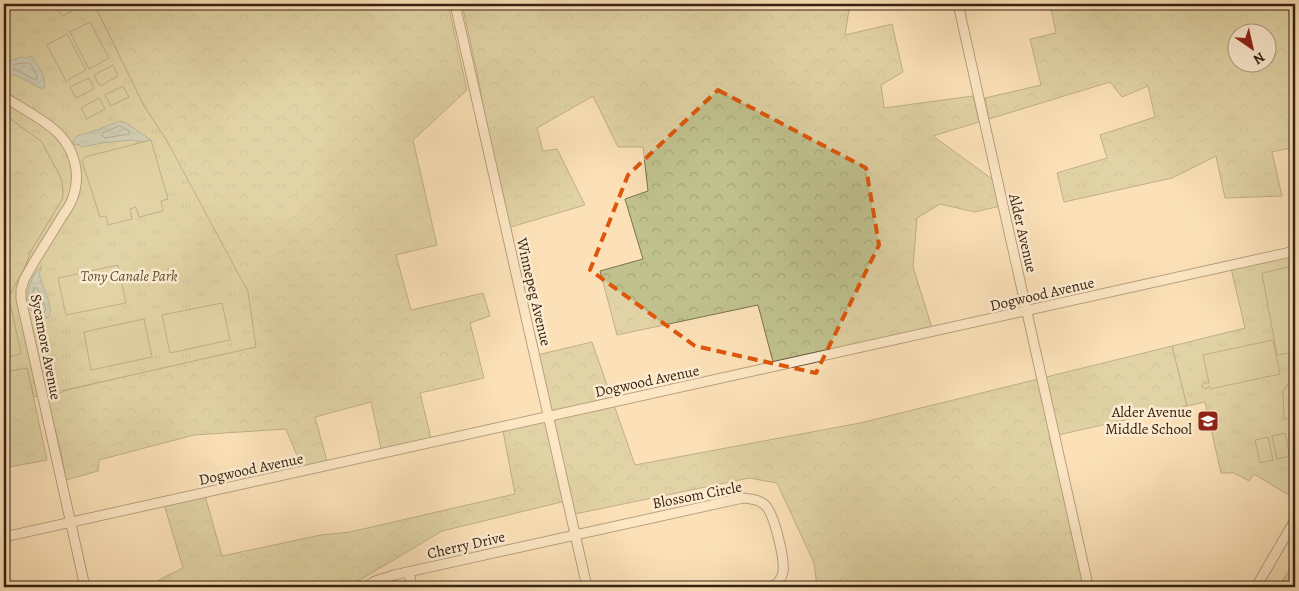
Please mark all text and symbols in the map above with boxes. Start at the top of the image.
north arrow [1226,22,1276,72]
text: N [1249,48,1269,69]
street label: Alder Avenue [1004,191,1042,275]
street label: Winnepeg Avenue [512,235,556,348]
park label: Tony Canale Park [81,266,178,286]
street label: Dogwood Avenue [988,272,1096,316]
street label: Sycamore Avenue [26,292,66,402]
street label: Dogwood Avenue [593,360,701,402]
place label: Alder Avenue Middle School [1105,402,1192,439]
school or university icon: Alder Avenue Middle School [1196,409,1220,433]
street label: Dogwood Avenue [197,448,305,490]
street label: Blossom Circle [651,476,744,513]
street label: Cherry Drive [425,526,507,564]

